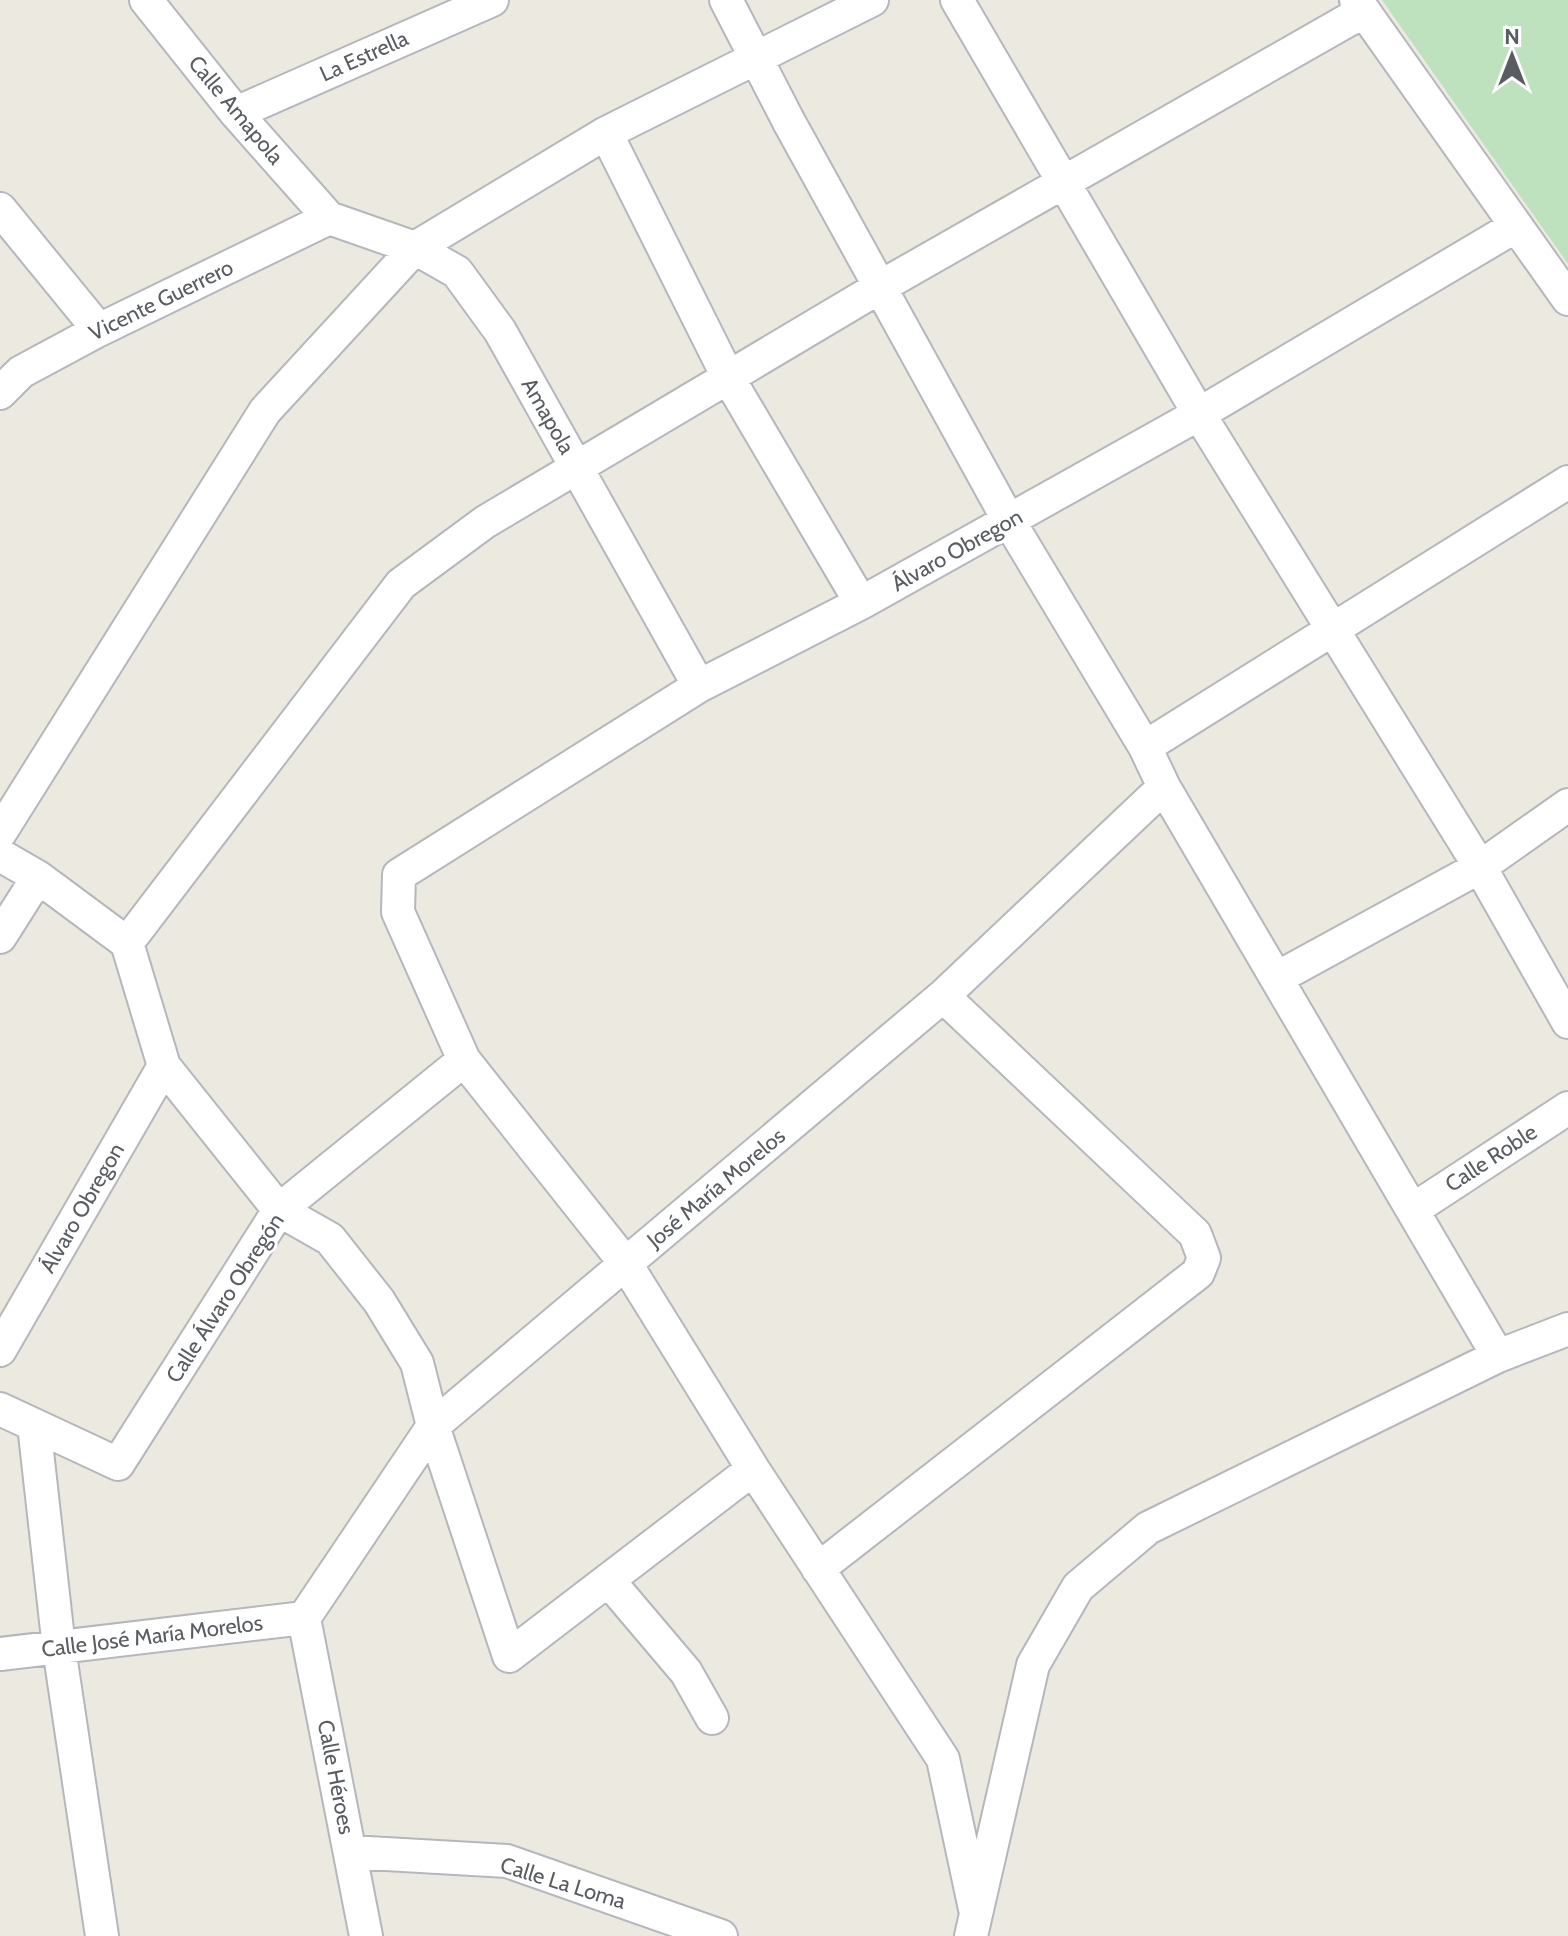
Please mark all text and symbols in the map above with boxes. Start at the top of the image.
north arrow [1472,16,1552,96]
text: N [1504,23,1520,50]
street label: La Estrella [316,24,413,87]
street label: Calle Amapola [183,50,290,170]
street label: Vicente Guerrero [85,253,237,347]
street label: Amapola [515,373,581,459]
street label: Álvaro Obregon [887,503,1027,597]
street label: Calle Roble [1440,1118,1542,1198]
street label: José María Morelos [641,1122,791,1254]
street label: Álvaro Obregon [34,1138,130,1278]
street label: Calle Álvaro Obregón [160,1208,290,1388]
street label: Calle José María Morelos [40,1609,264,1663]
street label: Calle Héroes [312,1717,360,1837]
street label: Calle La Loma [497,1851,629,1915]

